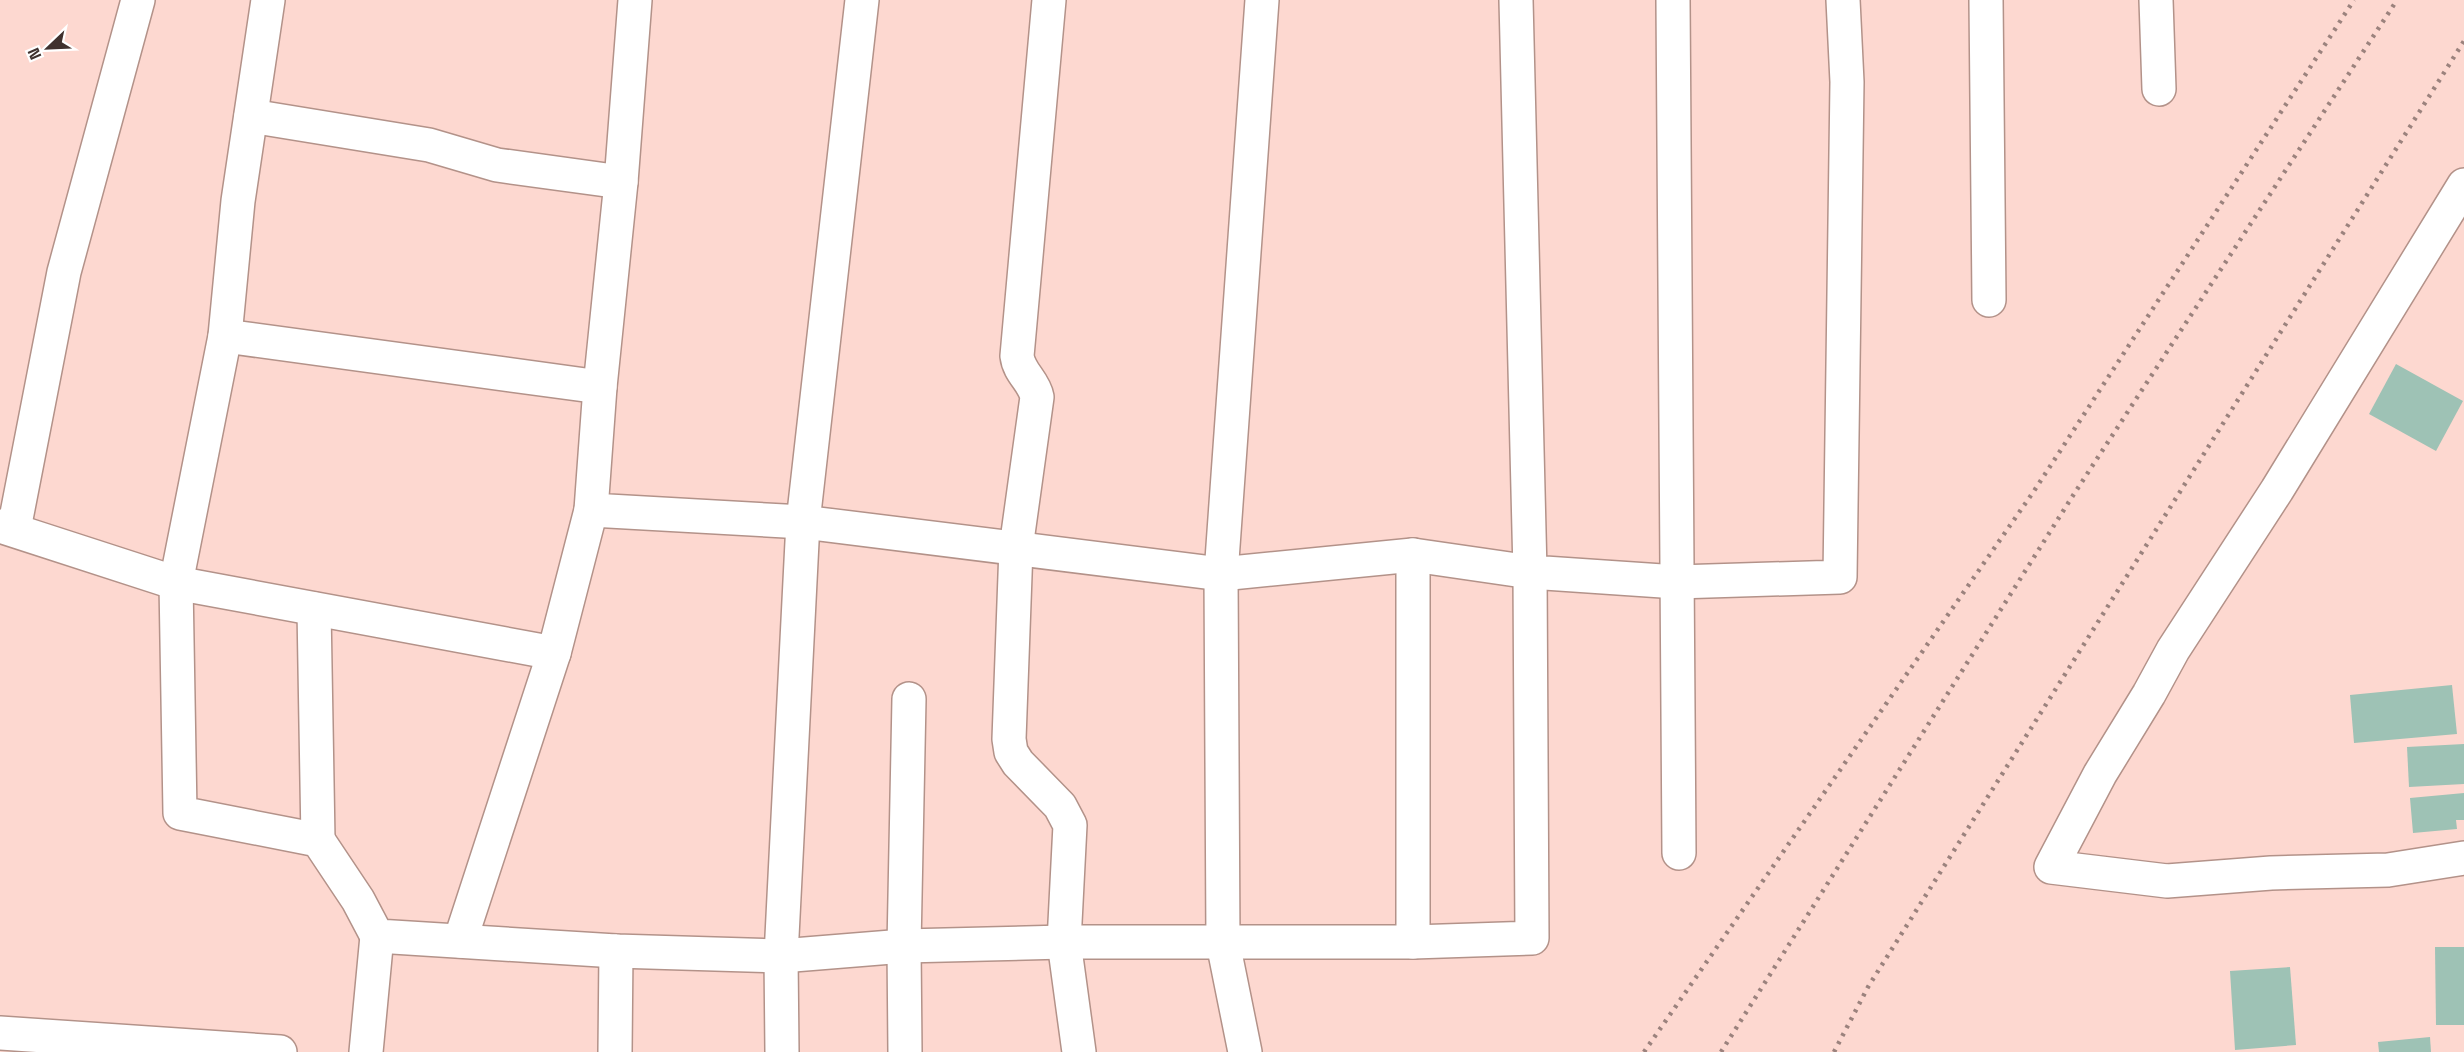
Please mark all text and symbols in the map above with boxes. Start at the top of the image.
north arrow [18,18,78,78]
text: N [23,45,46,63]

